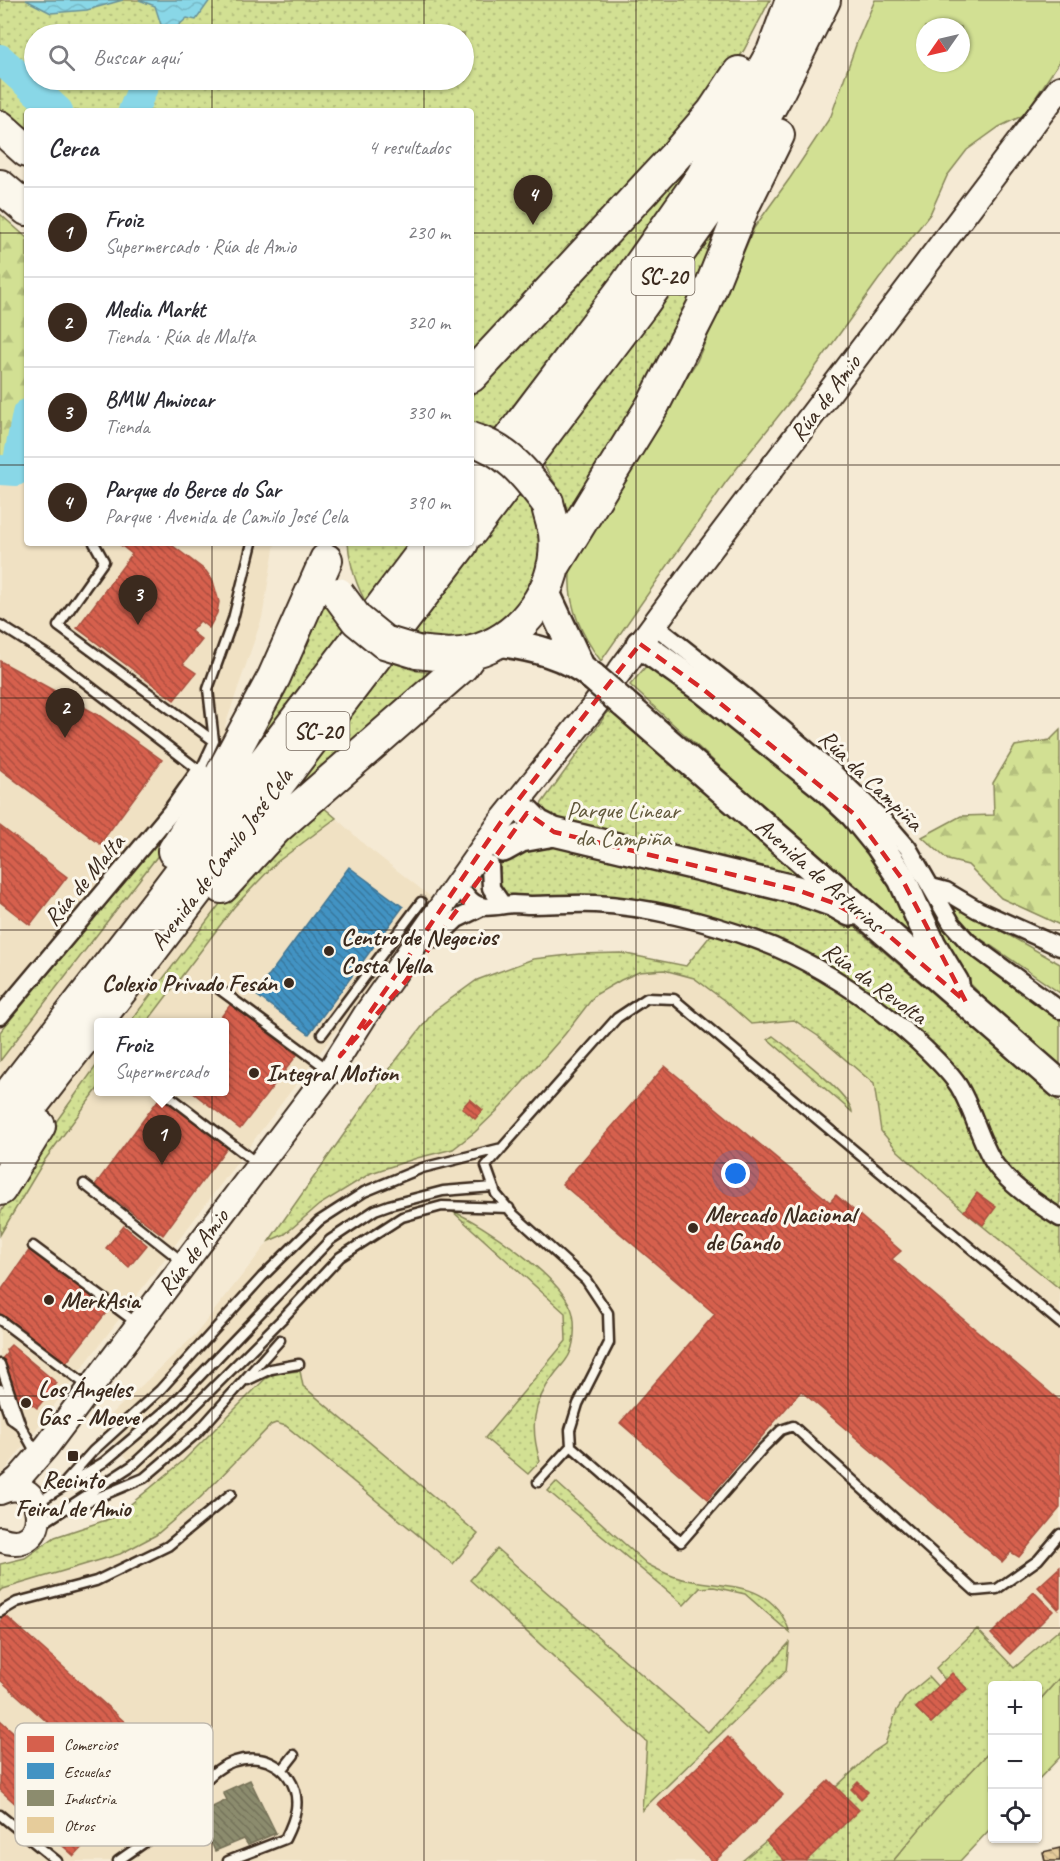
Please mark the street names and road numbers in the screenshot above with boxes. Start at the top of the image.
road number: SC-20 [632,257,694,295]
street label: Rúa de Amio [783,348,868,447]
road number: SC-20 [286,712,350,750]
street label: Rúa da Campiña [813,723,931,838]
street label: Avenida de Camilo José Cela [143,761,300,956]
street label: Avenida de Asturias [750,811,892,940]
street label: Rúa de Malta [37,827,132,932]
street label: Rúa da Revolta [817,935,934,1032]
street label: Rúa de Amio [151,1202,236,1301]

